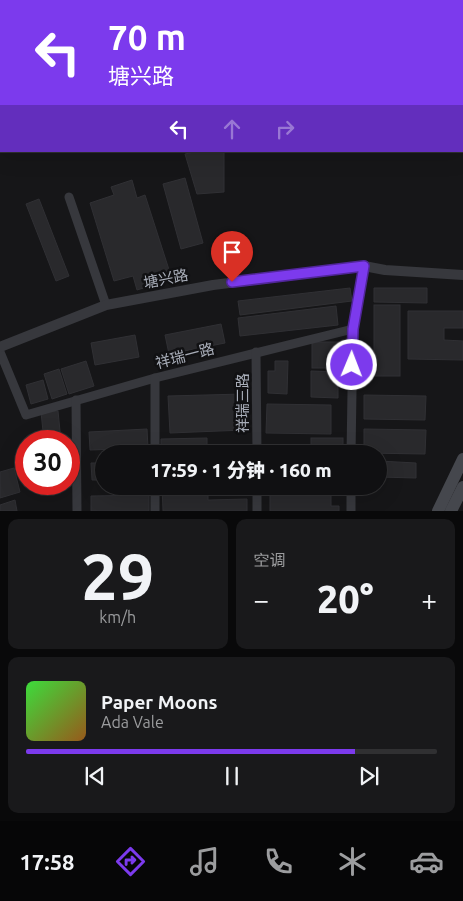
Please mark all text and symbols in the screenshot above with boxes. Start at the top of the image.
text: 70 m [108,17,186,57]
icon: left [25,20,90,85]
text: 塘兴路 [108,63,174,88]
icon: left [165,115,193,143]
icon: ahead [218,115,246,143]
icon: right [271,115,299,143]
pin [211,231,253,282]
icon: arrive [218,238,246,266]
street label: 塘兴路 [142,266,190,291]
position arrow [325,338,377,390]
street label: 祥瑞一路 [154,340,216,371]
street label: 祥瑞三路 [234,373,251,433]
speed limit sign: 30 [15,430,80,495]
text: 17:59 · 1 分钟 · 160 m [150,459,332,481]
text: 29 [81,539,154,612]
text: 空调 [254,551,286,569]
text: 20° [317,578,374,620]
text: − [254,584,269,615]
text: + [421,584,437,615]
text: km/h [99,608,136,626]
text: Paper Moons [101,691,218,713]
text: Ada Vale [101,713,164,731]
icon: previous [81,762,109,790]
icon: pause [218,762,246,790]
icon: next [355,762,383,790]
icon: directions [113,844,148,879]
icon: music [187,844,222,879]
icon: phone [261,844,296,879]
icon: climate [335,844,370,879]
icon: car [409,844,444,879]
text: 17:58 [19,849,74,874]

